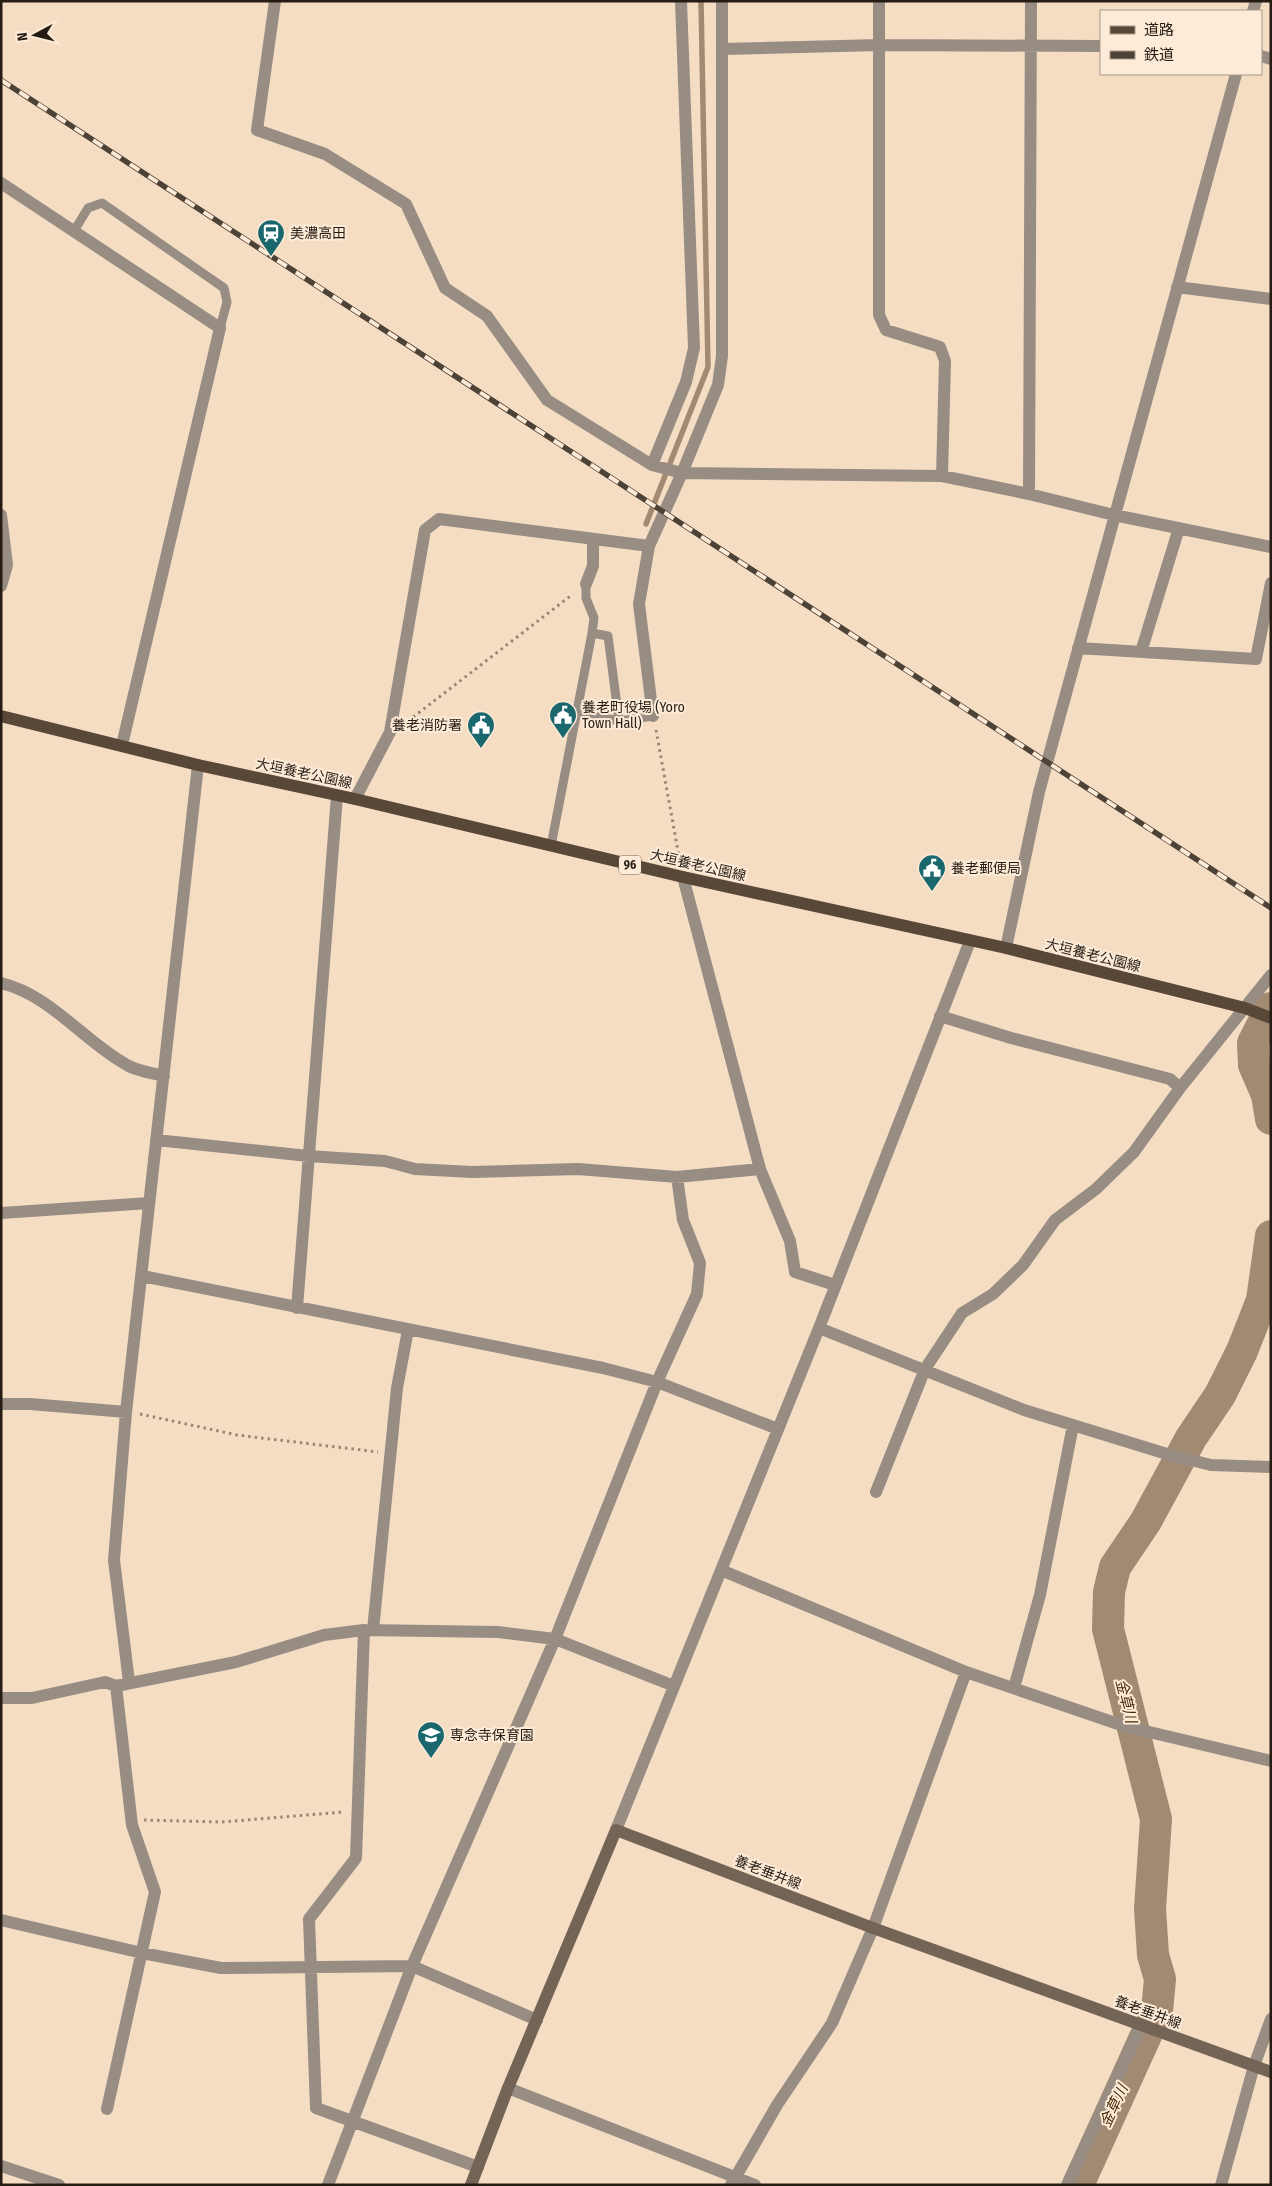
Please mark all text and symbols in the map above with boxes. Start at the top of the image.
north arrow [10,10,60,60]
legend [1100,10,1262,75]
text: 道路 [1144,21,1174,39]
text: N [14,31,32,42]
text: 鉄道 [1144,46,1174,64]
station icon: 美濃高田 [256,218,286,257]
place label: 美濃高田 [290,225,346,242]
place label: 養老町役場 (Yoro Town Hall) [582,699,685,732]
public building icon: 養老町役場 (Yoro Town Hall) [548,700,578,739]
public building icon: 養老消防署 [466,710,496,749]
place label: 養老消防署 [392,717,462,734]
street label: 大垣養老公園線 [254,755,354,792]
street label: 大垣養老公園線 [648,846,748,885]
public building icon: 養老郵便局 [917,853,947,892]
road number: 96 [619,856,641,874]
place label: 養老郵便局 [951,860,1021,877]
street label: 大垣養老公園線 [1043,935,1142,976]
water label: 金草川 [1112,1677,1141,1727]
school or university icon: 専念寺保育園 [416,1720,446,1759]
place label: 専念寺保育園 [450,1727,534,1744]
street label: 養老垂井線 [732,1852,804,1893]
street label: 養老垂井線 [1112,1993,1184,2032]
water label: 金草川 [1096,2080,1133,2130]

